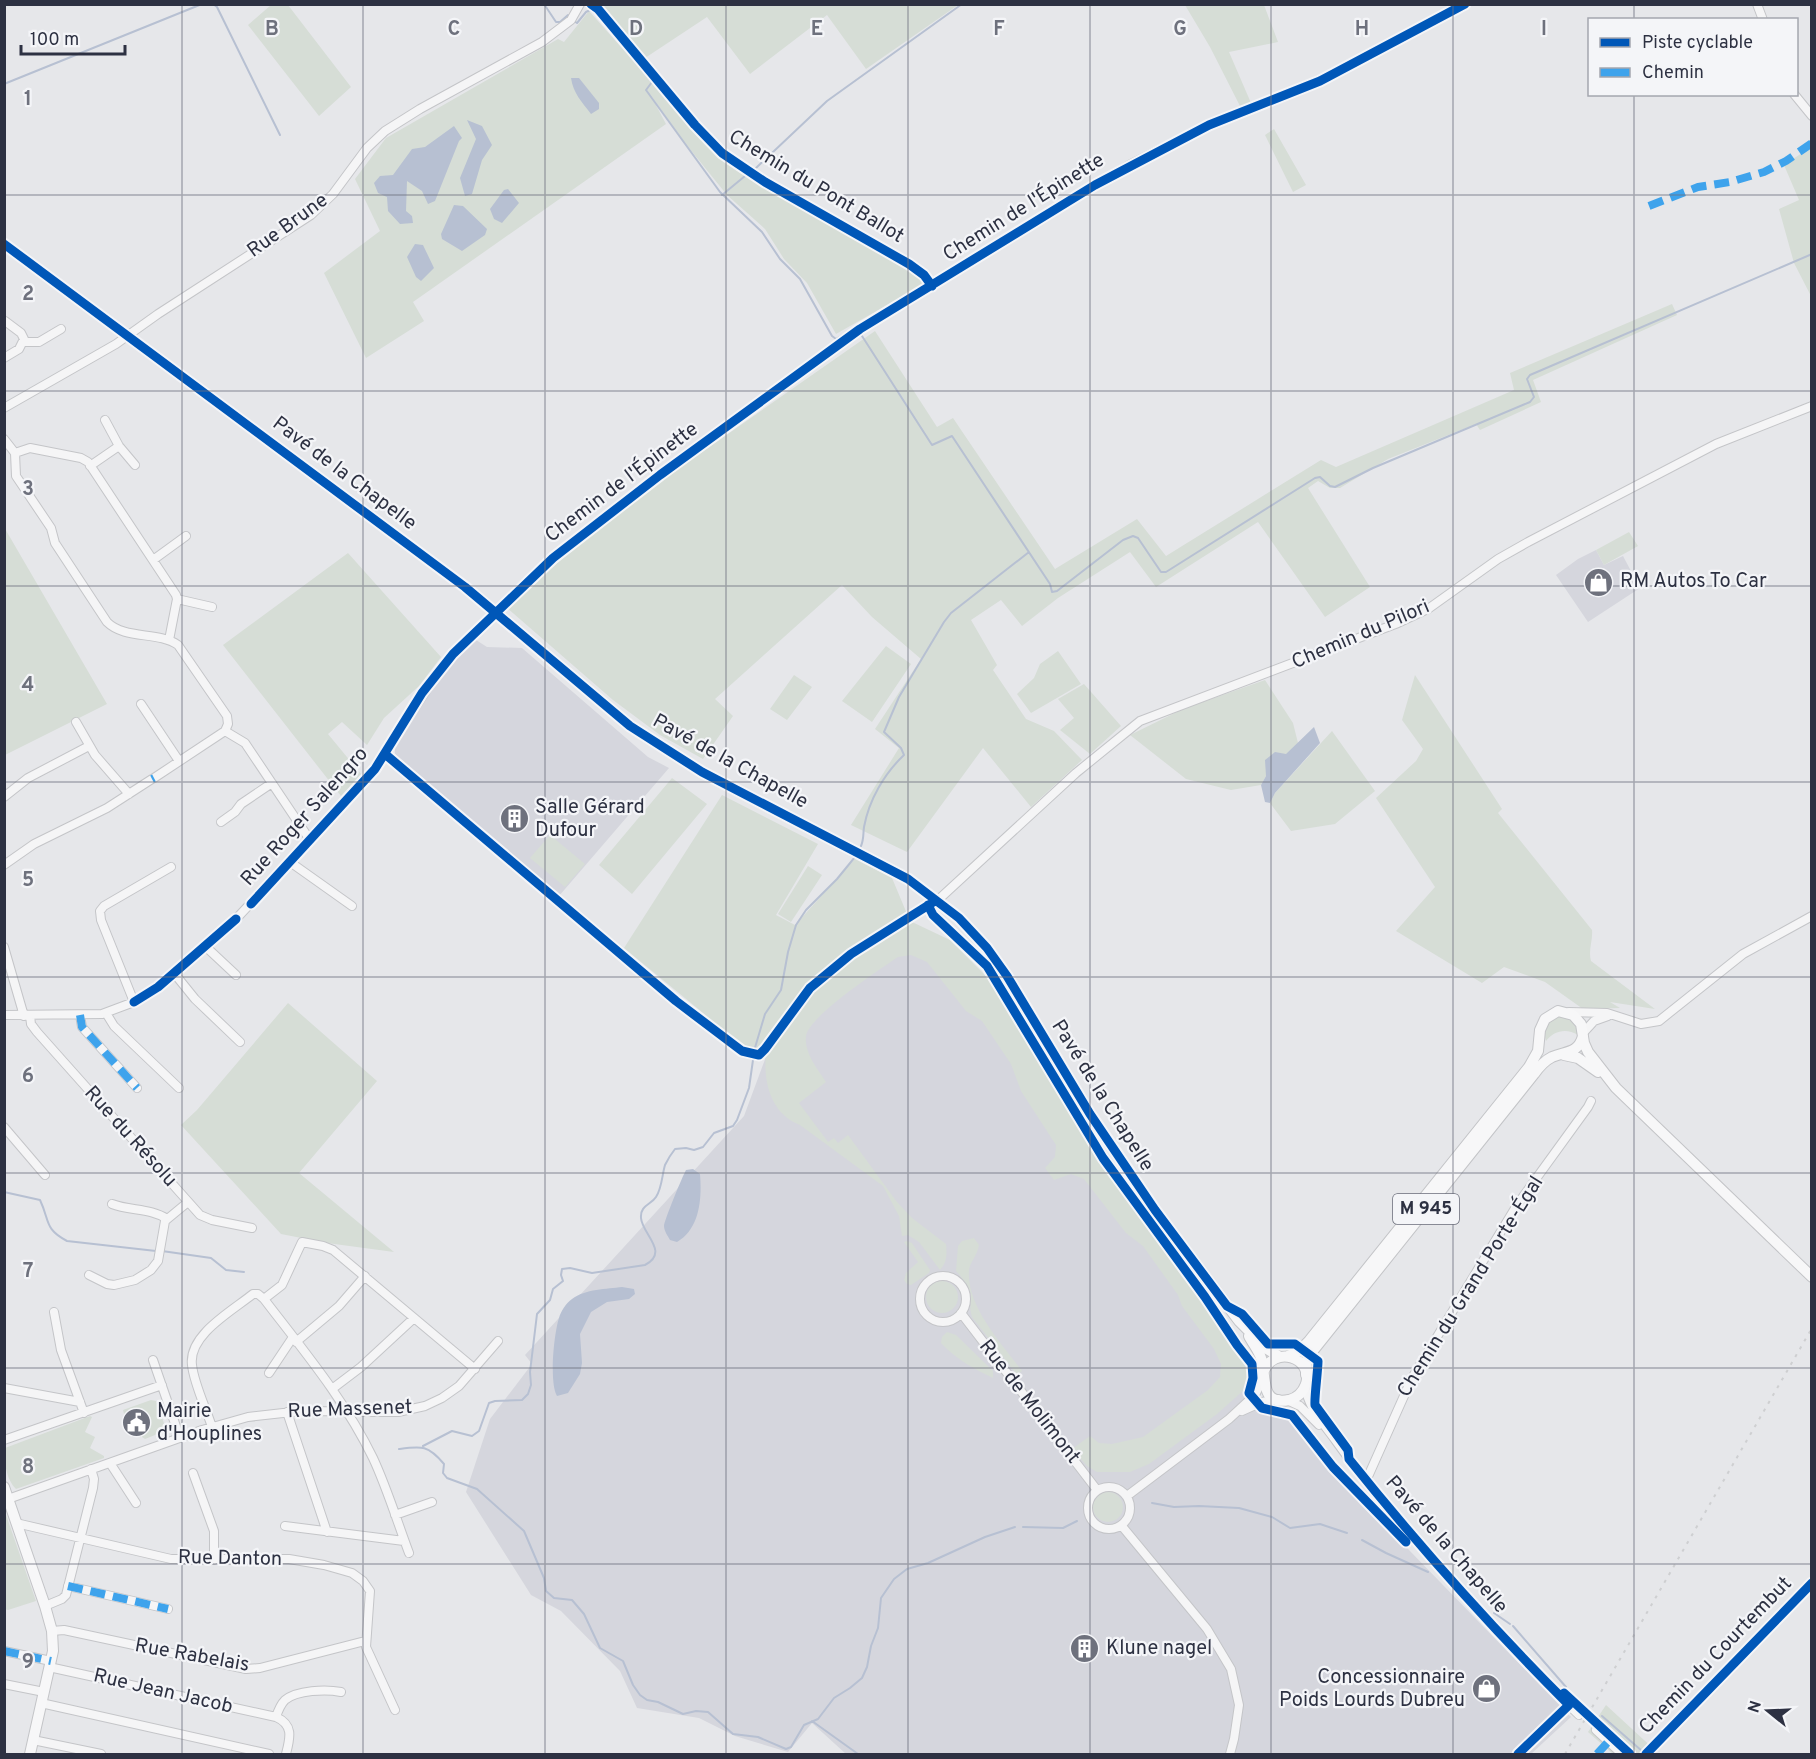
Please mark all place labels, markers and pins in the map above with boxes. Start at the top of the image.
shop icon: RM Autos To Car [1583,566,1615,598]
place label: RM Autos To Car [1620,569,1767,595]
place label: Salle Gérard Dufour [535,795,645,844]
building icon: Salle Gérard Dufour [498,803,530,835]
place label: Mairie d'Houplines [157,1399,262,1448]
public building icon: Mairie d'Houplines [120,1407,152,1439]
building icon: Klune nagel [1069,1633,1101,1665]
place label: Klune nagel [1106,1636,1212,1662]
place label: Concessionnaire Poids Lourds Dubreu [1279,1665,1465,1714]
shop icon: Concessionnaire Poids Lourds Dubreu [1470,1673,1502,1705]

